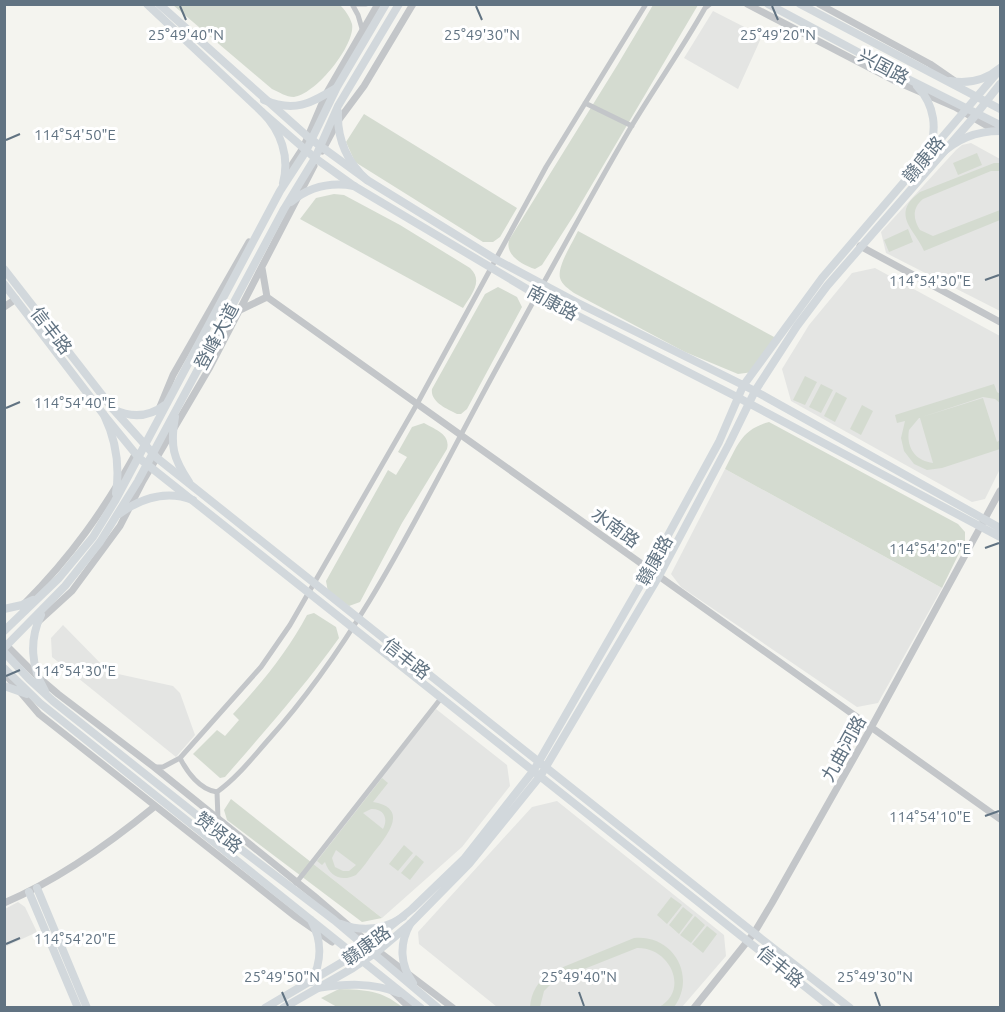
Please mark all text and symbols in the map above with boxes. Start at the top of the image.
text: 25°49'40"N [148,26,224,43]
text: 25°49'30"N [444,26,520,43]
text: 25°49'20"N [740,26,816,43]
street label: 兴国路 [855,44,913,88]
text: 114°54'50"E [34,126,116,143]
street label: 赣康路 [898,132,948,186]
text: 114°54'30"E [889,272,971,289]
street label: 南康路 [524,280,582,324]
street label: 登峰大道 [190,300,242,372]
street label: 信丰路 [27,303,77,357]
text: 114°54'40"E [34,394,116,411]
street label: 水南路 [588,503,644,551]
street label: 赣康路 [632,532,676,588]
text: 114°54'20"E [889,540,971,557]
street label: 信丰路 [380,633,434,683]
text: 114°54'30"E [34,662,116,679]
street label: 九曲河路 [817,712,869,784]
street label: 赞贤路 [192,807,246,857]
text: 114°54'10"E [889,808,971,825]
street label: 赣康路 [338,921,394,969]
text: 114°54'20"E [34,930,116,947]
street label: 信丰路 [754,941,808,991]
text: 25°49'50"N [244,968,320,985]
text: 25°49'40"N [541,968,617,985]
text: 25°49'30"N [837,968,913,985]

